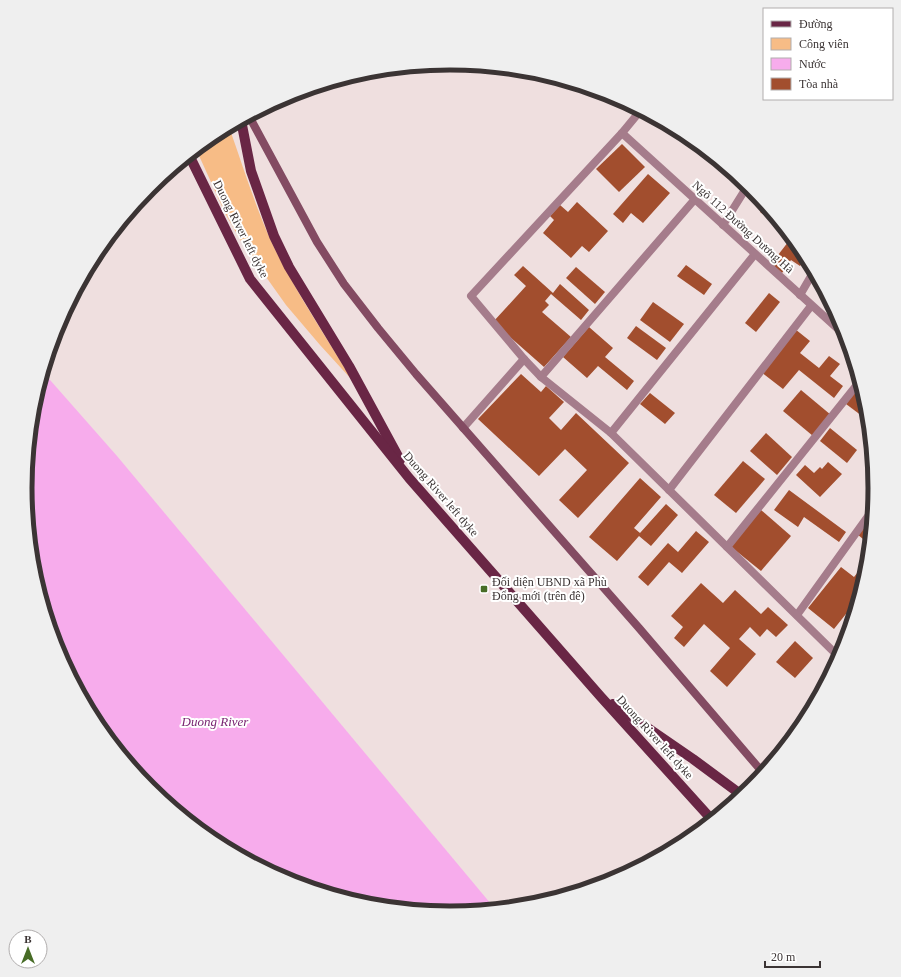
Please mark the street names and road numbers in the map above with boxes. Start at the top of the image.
street label: Duong River left dyke [210,178,272,280]
street label: Ngõ 112 Đường Dương Hà [690,178,797,277]
street label: Duong River left dyke [400,449,482,539]
street label: Duong River left dyke [614,692,696,782]

